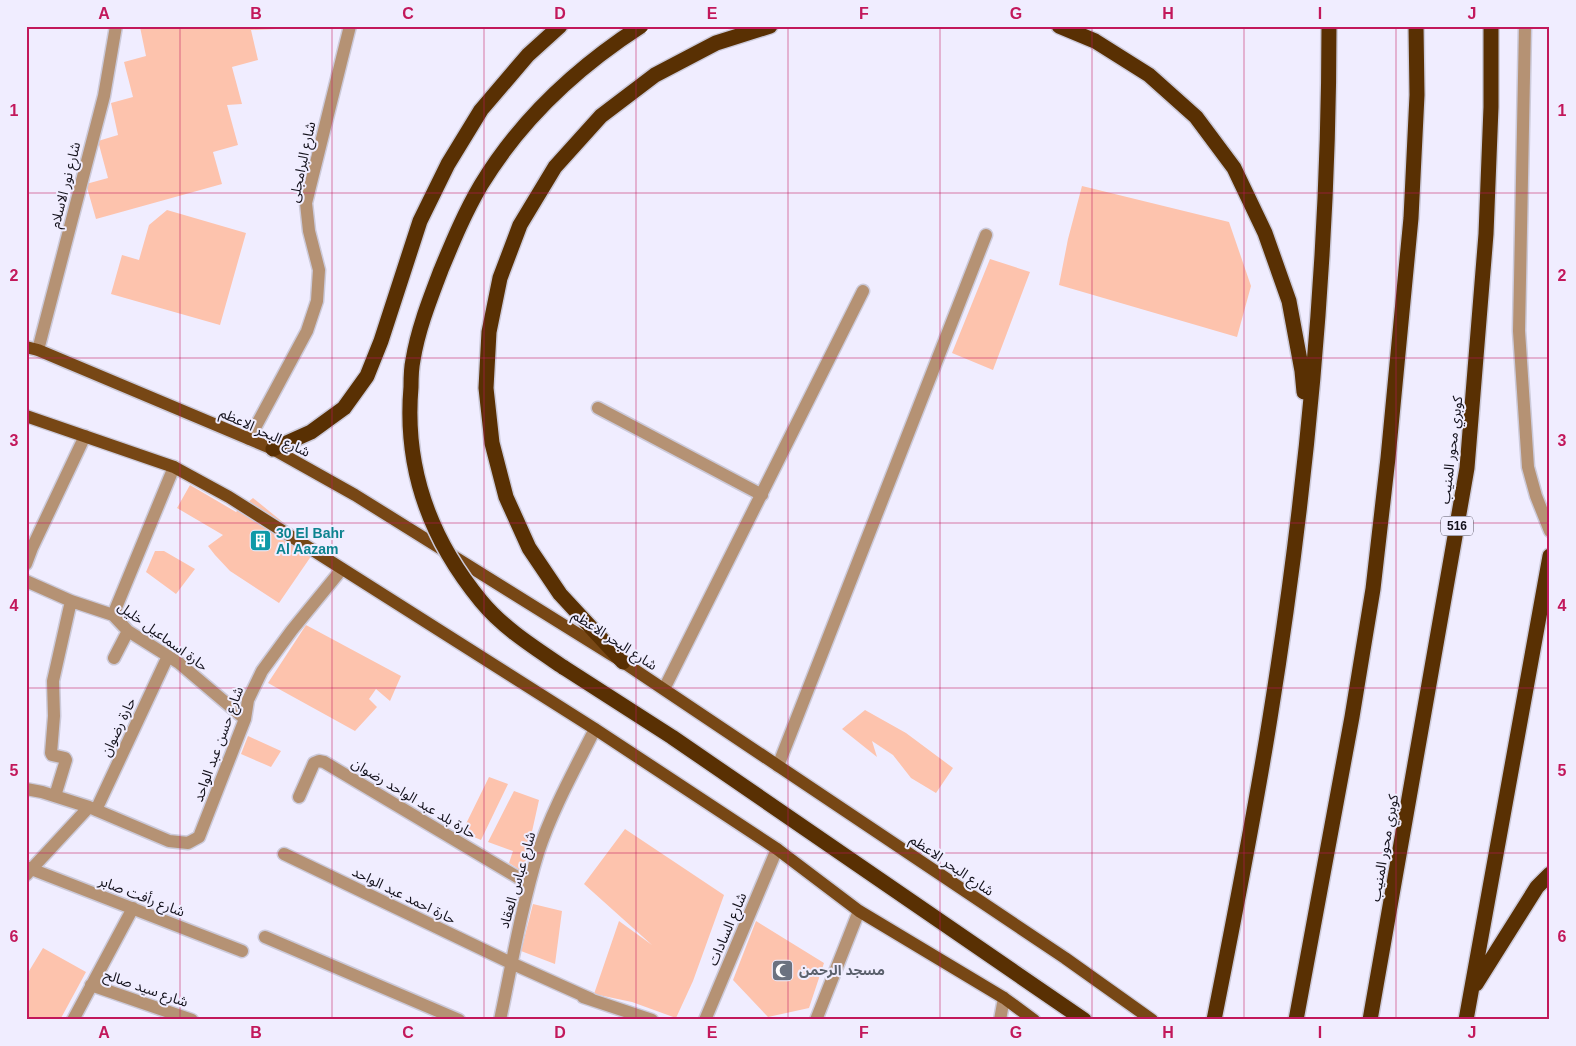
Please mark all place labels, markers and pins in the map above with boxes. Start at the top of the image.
place label: 30 El Bahr Al Aazam [276,525,345,557]
building icon: 30 El Bahr Al Aazam [248,529,272,553]
mosque icon: مسجد الرحمن [771,958,795,982]
place label: مسجد الرحمن [799,962,885,979]

